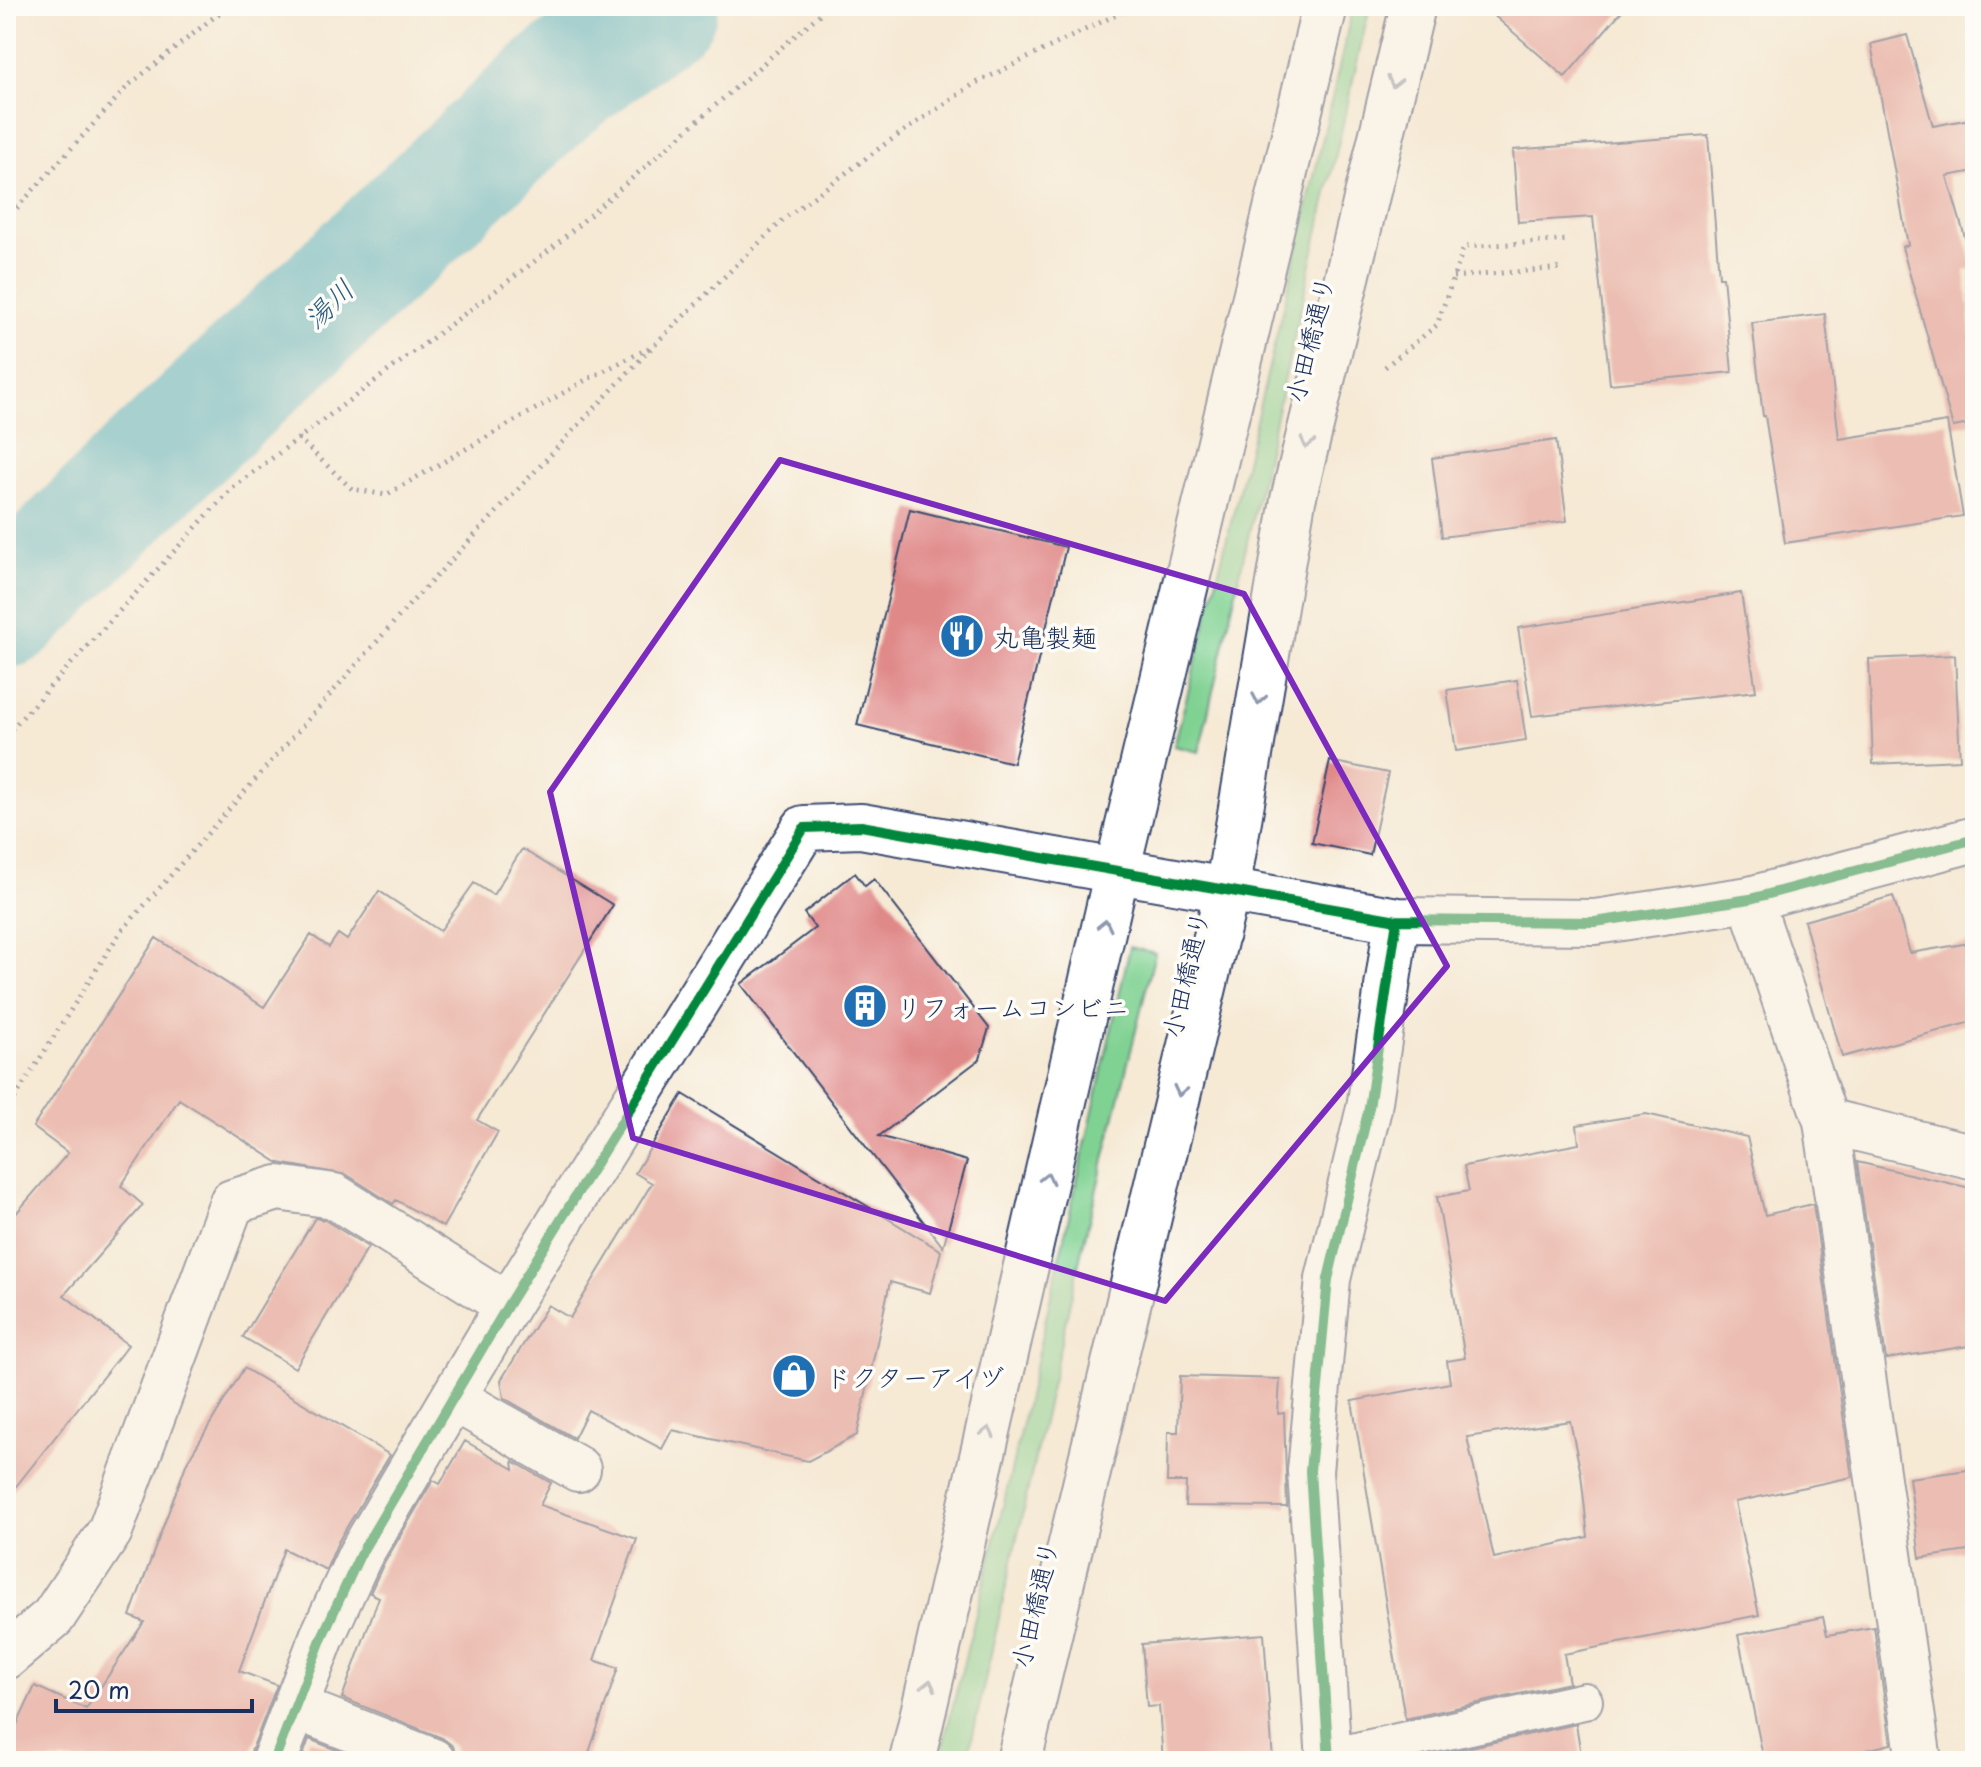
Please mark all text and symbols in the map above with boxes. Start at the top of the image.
one-way arrow [1387,74,1404,88]
water label: 湯川 [293,268,363,338]
street label: 小田橋通り [1274,271,1344,407]
one-way arrow [1299,436,1316,450]
restaurant icon: 丸亀製麺 [938,612,986,660]
place label: 丸亀製麺 [993,617,1097,656]
one-way arrow [1252,692,1269,706]
street label: 小田橋通り [1151,906,1219,1042]
one-way arrow [1096,919,1113,932]
building icon: リフォームコンビニ [841,982,889,1030]
place label: リフォームコンビニ [896,987,1129,1026]
one-way arrow [1172,1083,1189,1097]
one-way arrow [1037,1172,1054,1186]
shop icon: ドクターアイヅ [770,1352,818,1400]
place label: ドクターアイヅ [825,1357,1004,1396]
one-way arrow [979,1425,996,1439]
street label: 小田橋通り [1000,1536,1068,1672]
scale bar [56,1663,252,1713]
text: 20 m [68,1671,130,1707]
one-way arrow [920,1679,937,1692]

